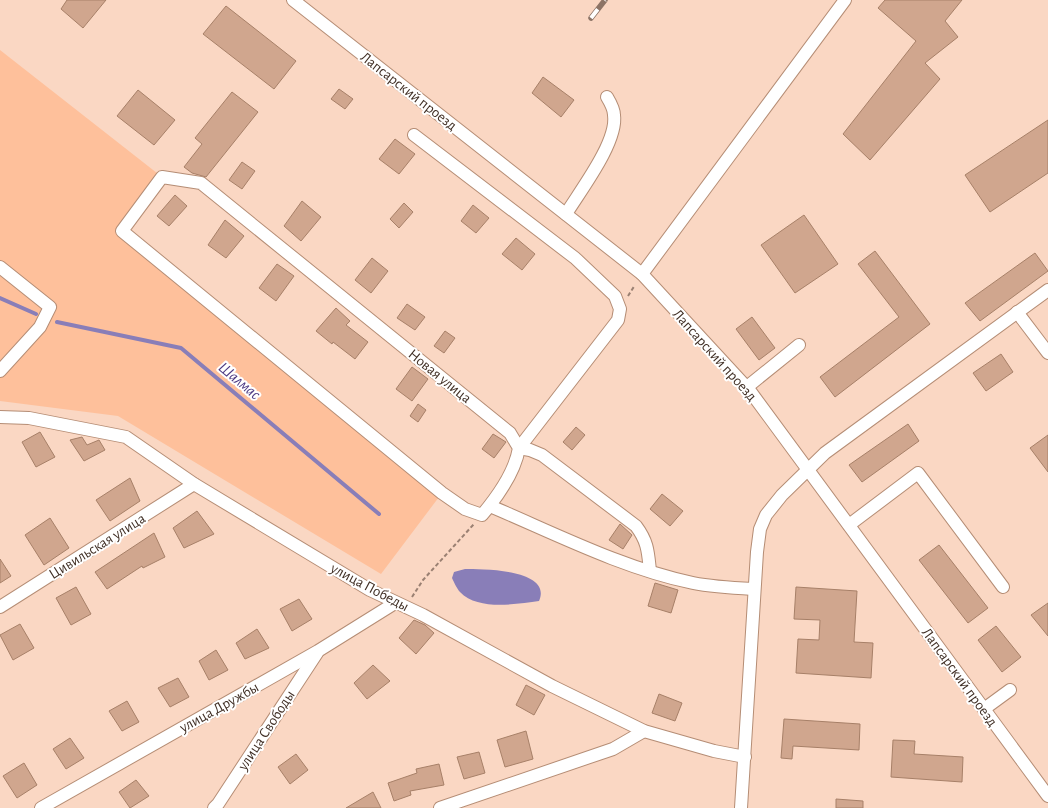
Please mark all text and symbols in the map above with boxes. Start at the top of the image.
street label: Лапсарский проезд [358,49,460,134]
street label: Лапсарский проезд [670,307,760,404]
street label: Новая улица [405,347,474,406]
water label: Шалмас [216,359,264,403]
street label: Цивильская улица [46,511,148,582]
street label: улица Победы [327,560,411,614]
street label: Лапсарский проезд [919,625,1000,729]
street label: улица Дружбы [176,680,261,736]
street label: улица Свободы [235,688,298,774]

